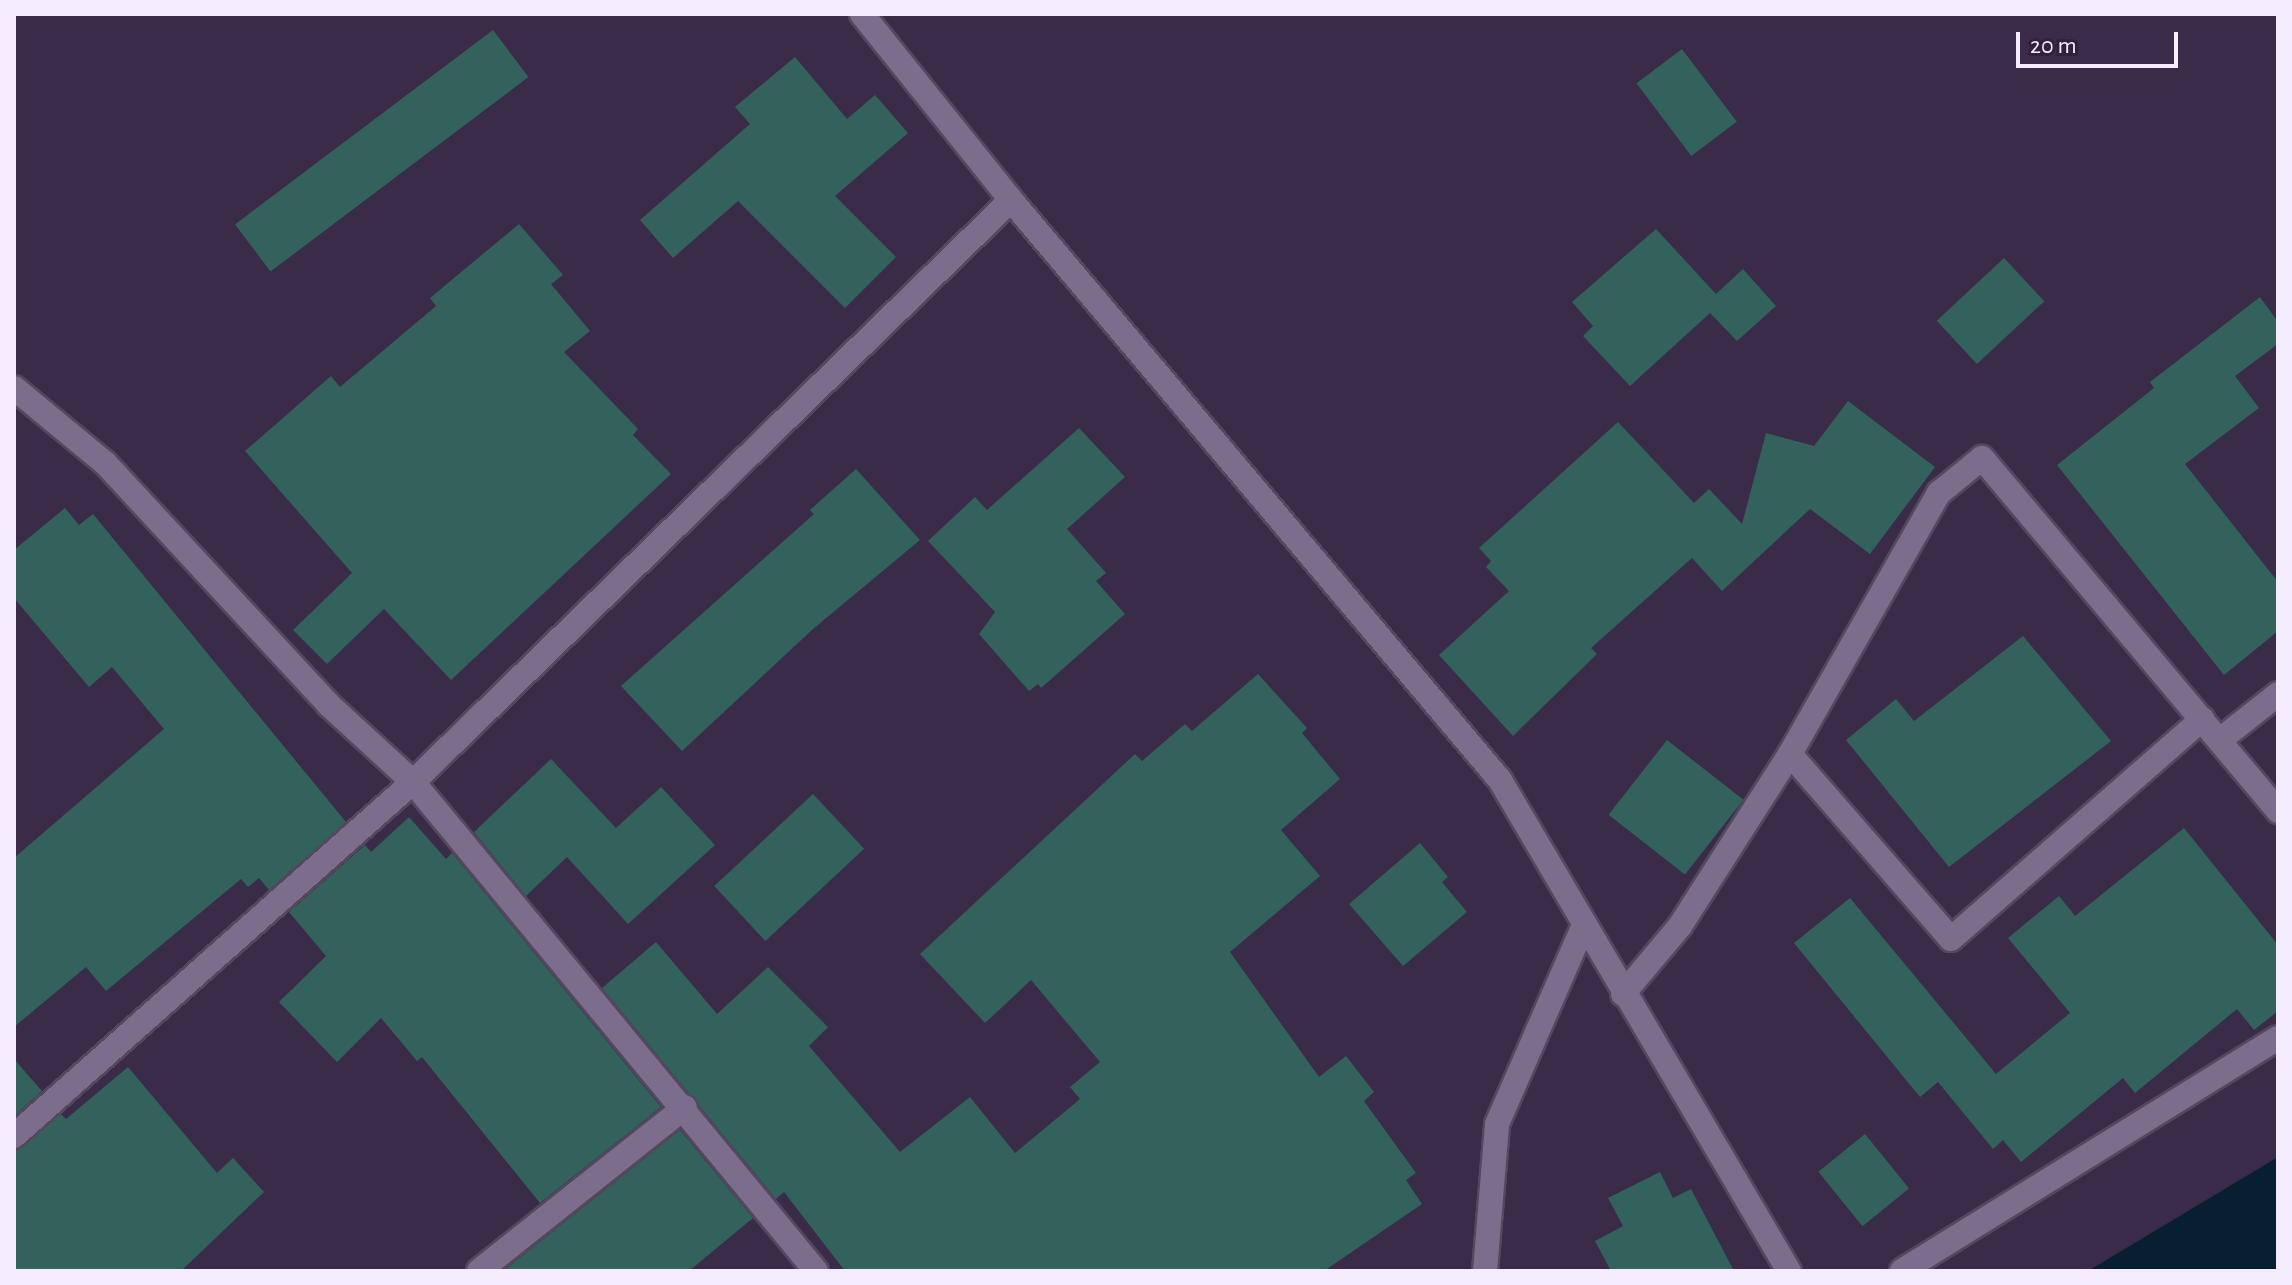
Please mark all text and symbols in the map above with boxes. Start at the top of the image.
scale bar [2020,16,2182,66]
text: 20 m [2030,34,2077,58]

